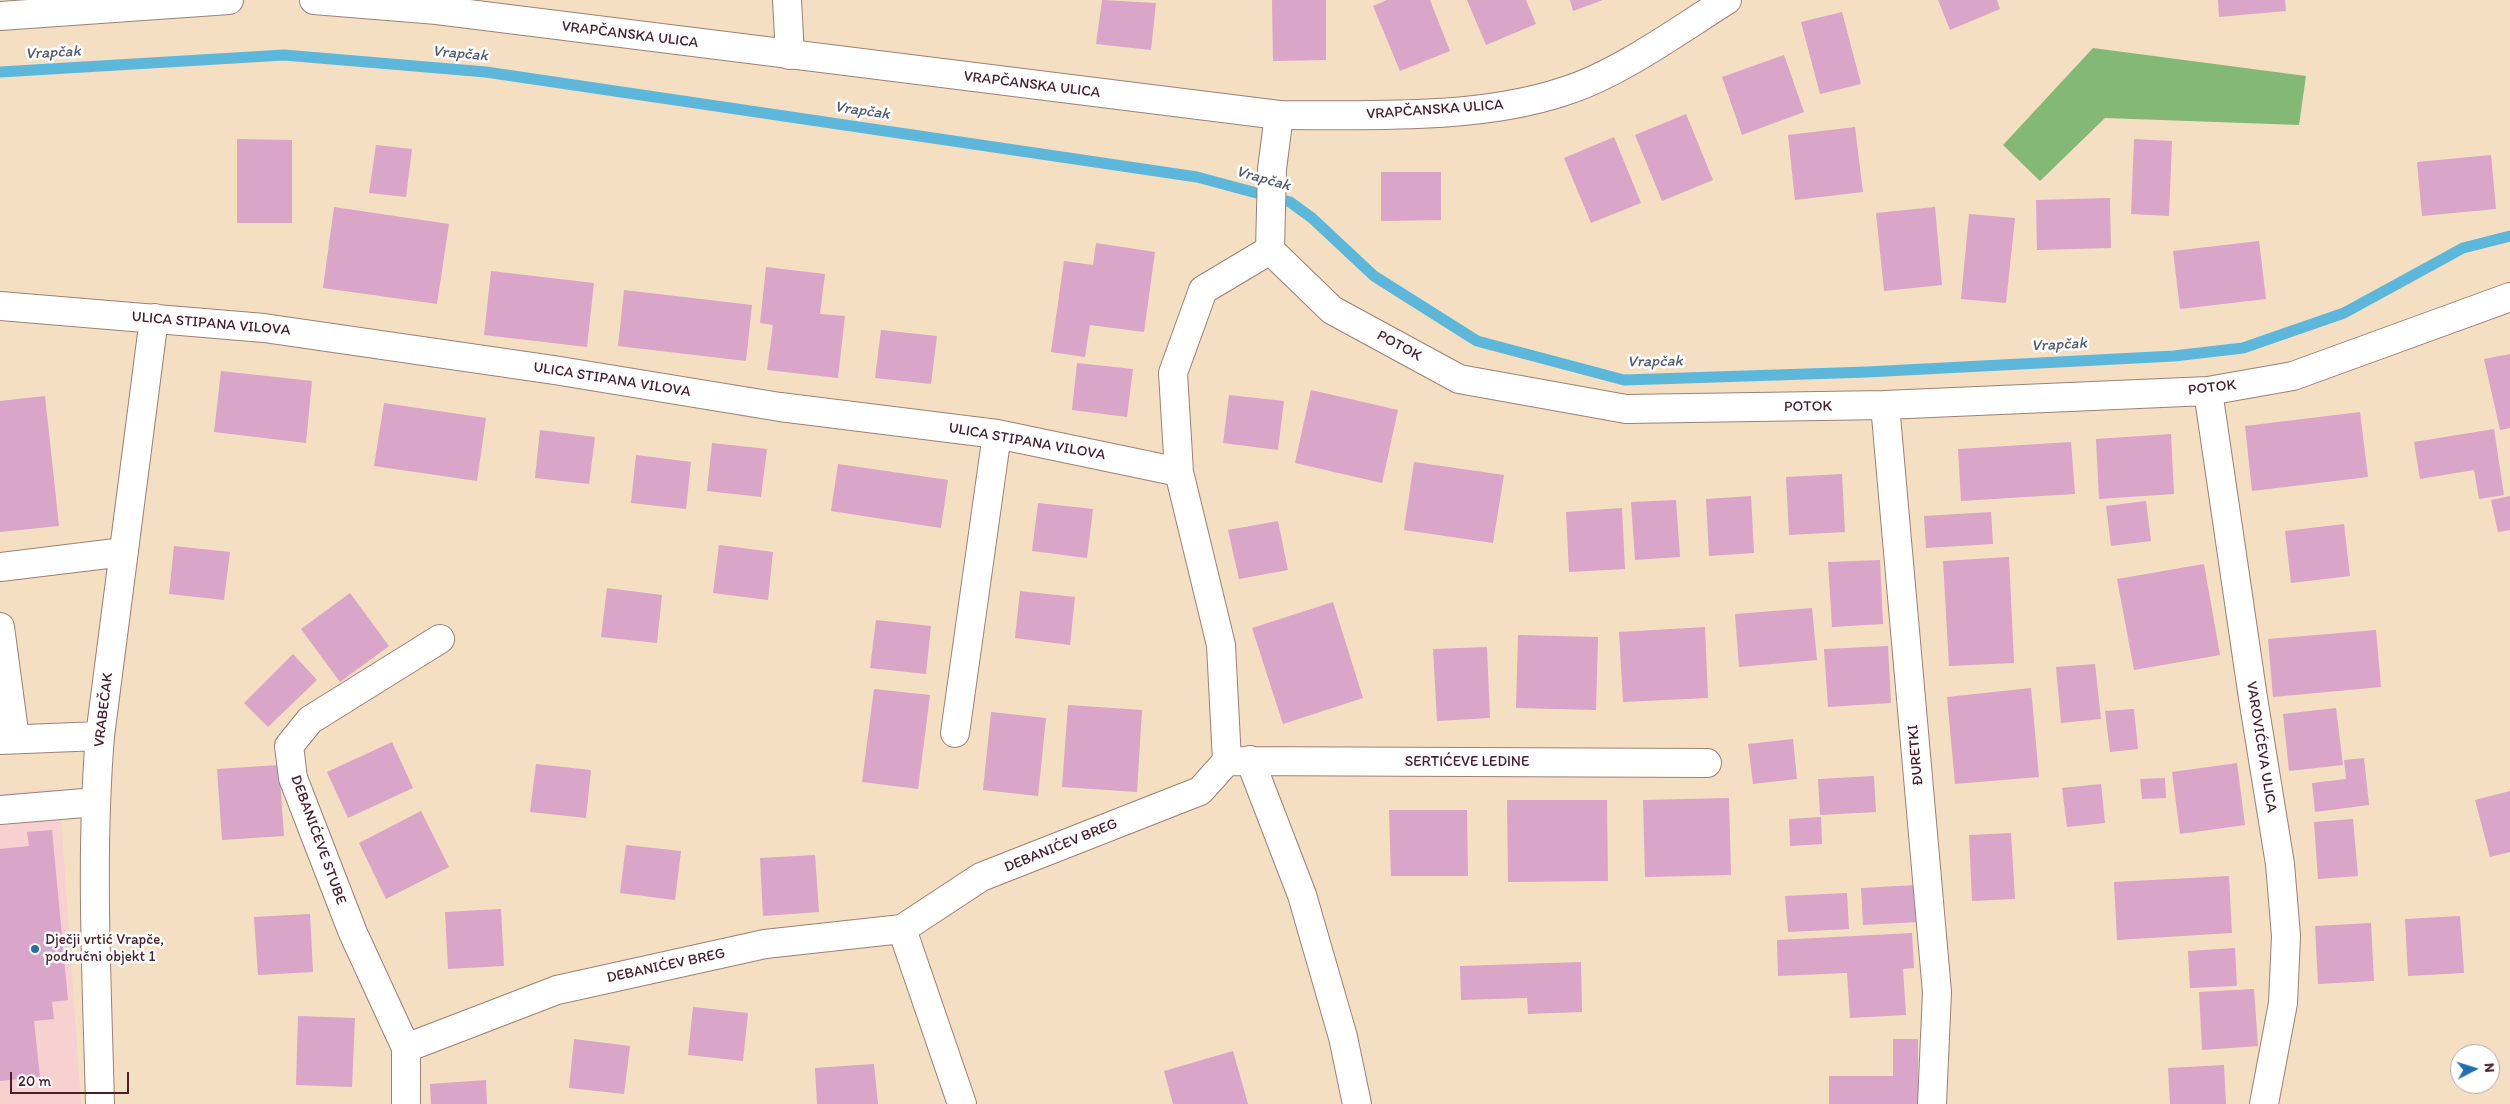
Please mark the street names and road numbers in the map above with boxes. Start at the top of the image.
street label: VRAPČANSKA ULICA [561,18,699,52]
street label: VRAPČANSKA ULICA [963,68,1101,102]
street label: VRAPČANSKA ULICA [1366,96,1504,124]
street label: ULICA STIPANA VILOVA [131,308,291,340]
street label: POTOK [1373,327,1425,365]
street label: ULICA STIPANA VILOVA [532,359,692,401]
street label: POTOK [2187,376,2237,400]
street label: POTOK [1784,398,1832,416]
street label: ULICA STIPANA VILOVA [947,419,1107,465]
street label: VRABEČAK [91,672,117,748]
street label: VAROVIĆEVA ULICA [2242,680,2280,814]
street label: ĐURETKI [1904,724,1928,786]
street label: SERTIĆEVE LEDINE [1405,753,1529,771]
street label: DEBANIĆEVE STUBE [286,773,350,907]
street label: DEBANIĆEV BREG [1002,815,1120,877]
street label: DEBANIĆEV BREG [605,945,727,987]

